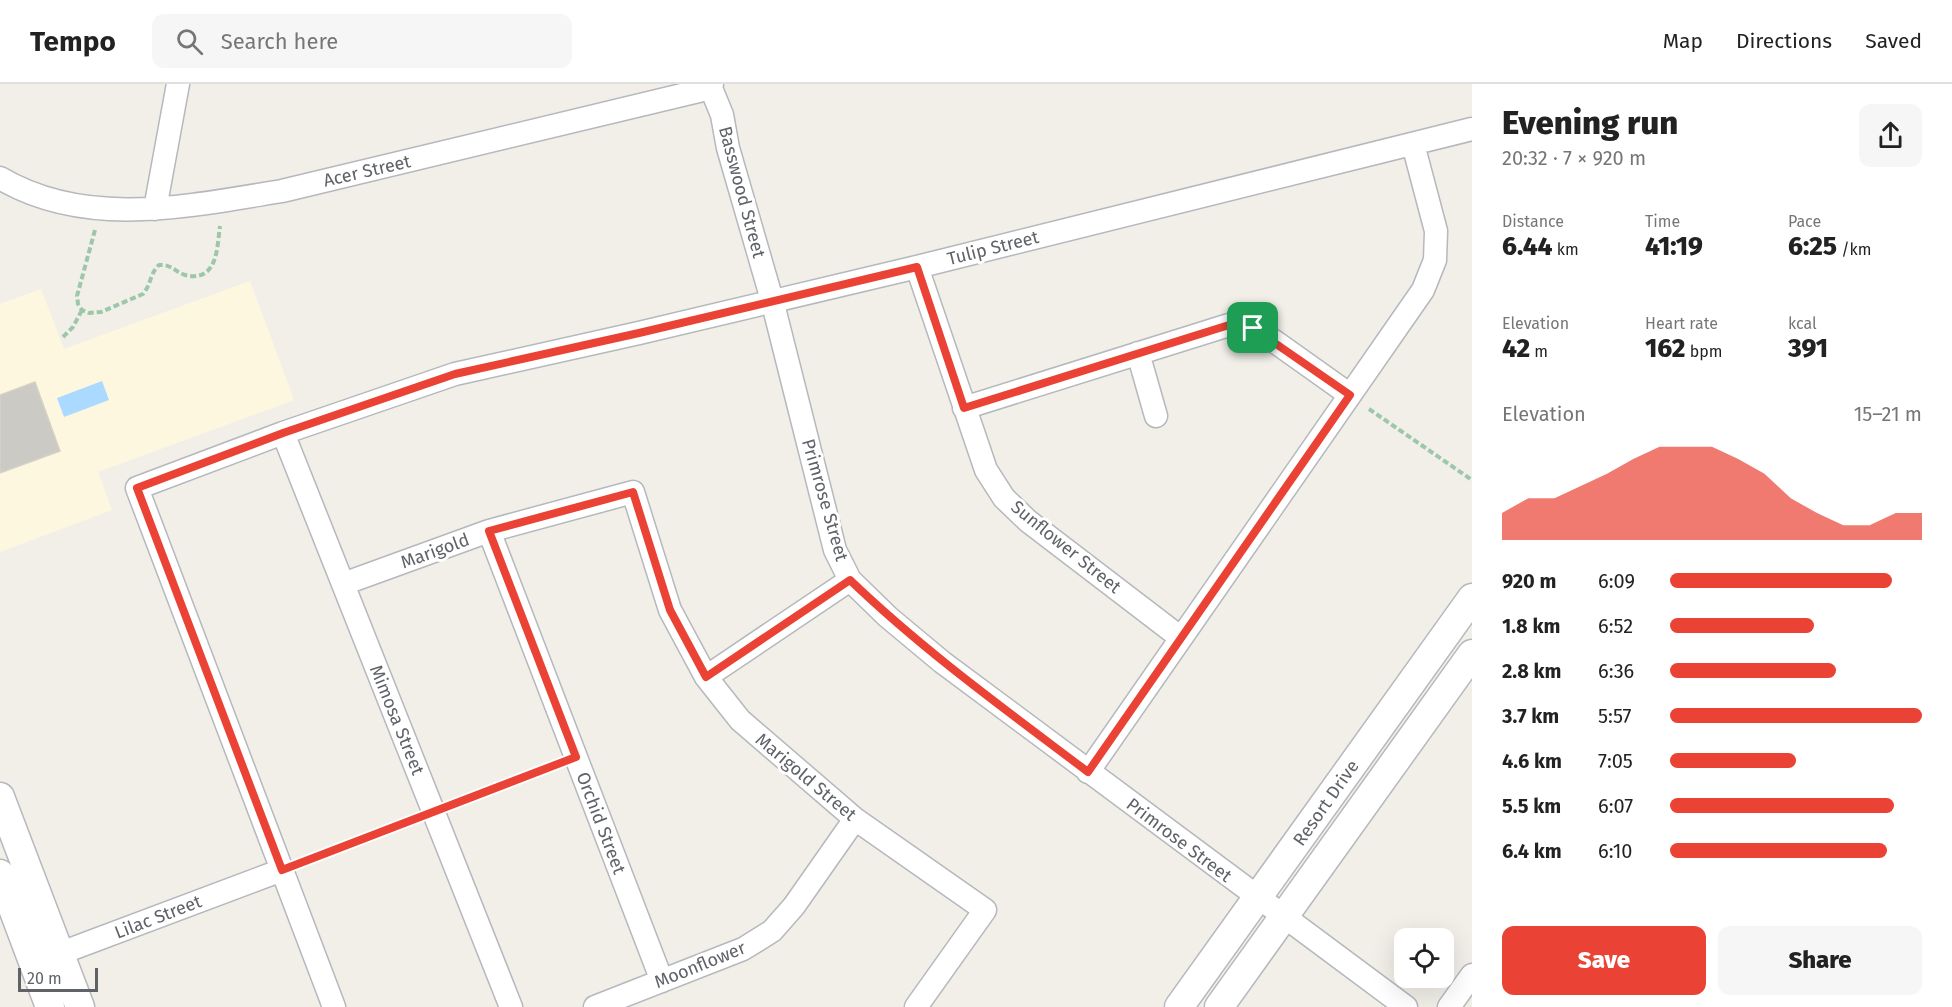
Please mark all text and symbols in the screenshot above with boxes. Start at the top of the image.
search box [152,14,572,68]
text: Tempo [30,25,116,58]
icon: search [173,25,206,58]
text: Search here [221,28,338,55]
text: Map [1663,28,1703,54]
text: Directions [1736,28,1832,54]
text: Saved [1865,28,1922,54]
text: Evening run [1502,103,1678,143]
button: share [1859,104,1922,167]
street label: Basswood Street [714,124,770,261]
text: 20:32 · 7 × 920 m [1502,146,1646,170]
street label: Acer Street [321,150,413,192]
text: Distance [1502,212,1564,231]
text: Time [1645,212,1680,231]
text: Pace [1788,212,1821,231]
street label: Tulip Street [945,226,1042,270]
text: 6.44 [1502,231,1553,262]
text: 41:19 [1645,231,1703,262]
text: 6:25 [1788,231,1837,262]
text: km [1553,240,1579,259]
text: /km [1837,240,1871,259]
pin [1227,302,1278,353]
icon: arrive [1236,311,1269,344]
text: Elevation [1502,314,1569,333]
text: Heart rate [1645,314,1718,333]
text: kcal [1788,314,1817,333]
text: 42 [1502,333,1530,364]
text: 162 [1645,333,1685,364]
text: 391 [1788,333,1828,364]
text: m [1530,342,1548,361]
text: bpm [1685,342,1722,361]
text: Elevation [1502,402,1586,426]
text: 15–21 m [1854,402,1922,426]
street label: Primrose Street [797,436,853,564]
street label: Sunflower Street [1007,496,1126,598]
street label: Marigold [398,528,472,574]
text: 920 m [1502,569,1556,593]
text: 6:09 [1598,569,1635,593]
text: 1.8 km [1502,614,1560,638]
text: 6:52 [1598,614,1633,638]
text: 2.8 km [1502,659,1561,683]
text: 6:36 [1598,659,1634,683]
street label: Mimosa Street [365,662,429,779]
text: 3.7 km [1502,704,1559,728]
text: 5:57 [1598,704,1631,728]
street label: Marigold Street [751,728,861,826]
text: 4.6 km [1502,749,1562,773]
text: 7:05 [1598,749,1633,773]
street label: Resort Drive [1288,756,1364,850]
street label: Orchid Street [571,769,631,878]
street label: Primrose Street [1122,793,1236,887]
text: 5.5 km [1502,794,1561,818]
text: 6:07 [1598,794,1633,818]
text: 6.4 km [1502,839,1562,863]
text: 6:10 [1598,839,1632,863]
street label: Lilac Street [111,890,205,944]
button: Save [1502,926,1706,995]
button: Share [1718,926,1922,995]
map controls [1394,928,1454,988]
button: locate [1394,928,1454,988]
street label: Moonflower [651,937,749,993]
scale bar [18,965,98,992]
text: 20 m [27,969,62,988]

